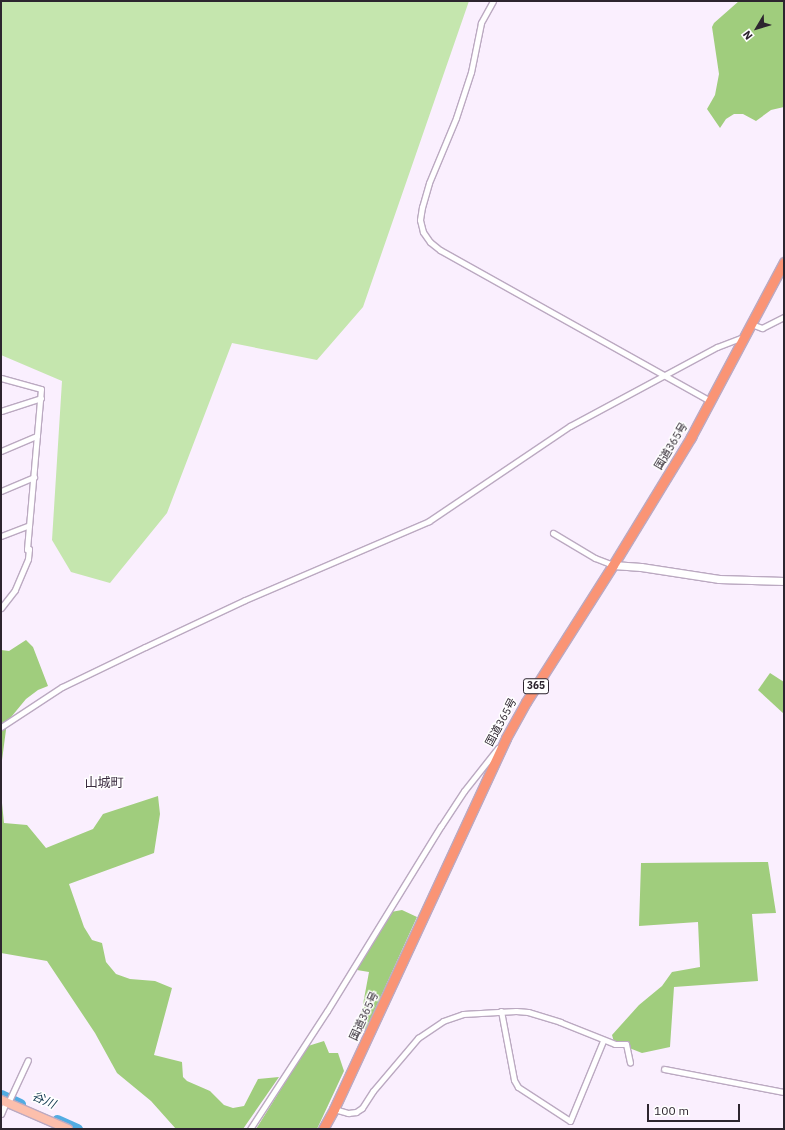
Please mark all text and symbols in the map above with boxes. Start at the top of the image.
north arrow [737,8,777,48]
text: N [740,28,756,43]
street label: 国道365号 [652,420,690,472]
road number: 365 [523,678,549,694]
street label: 国道365号 [483,696,519,748]
district label: 山城町 [85,775,123,791]
street label: 国道365号 [347,989,381,1043]
water label: 谷川 [30,1089,58,1111]
scale bar [649,1096,742,1122]
text: 100 m [654,1103,689,1118]

